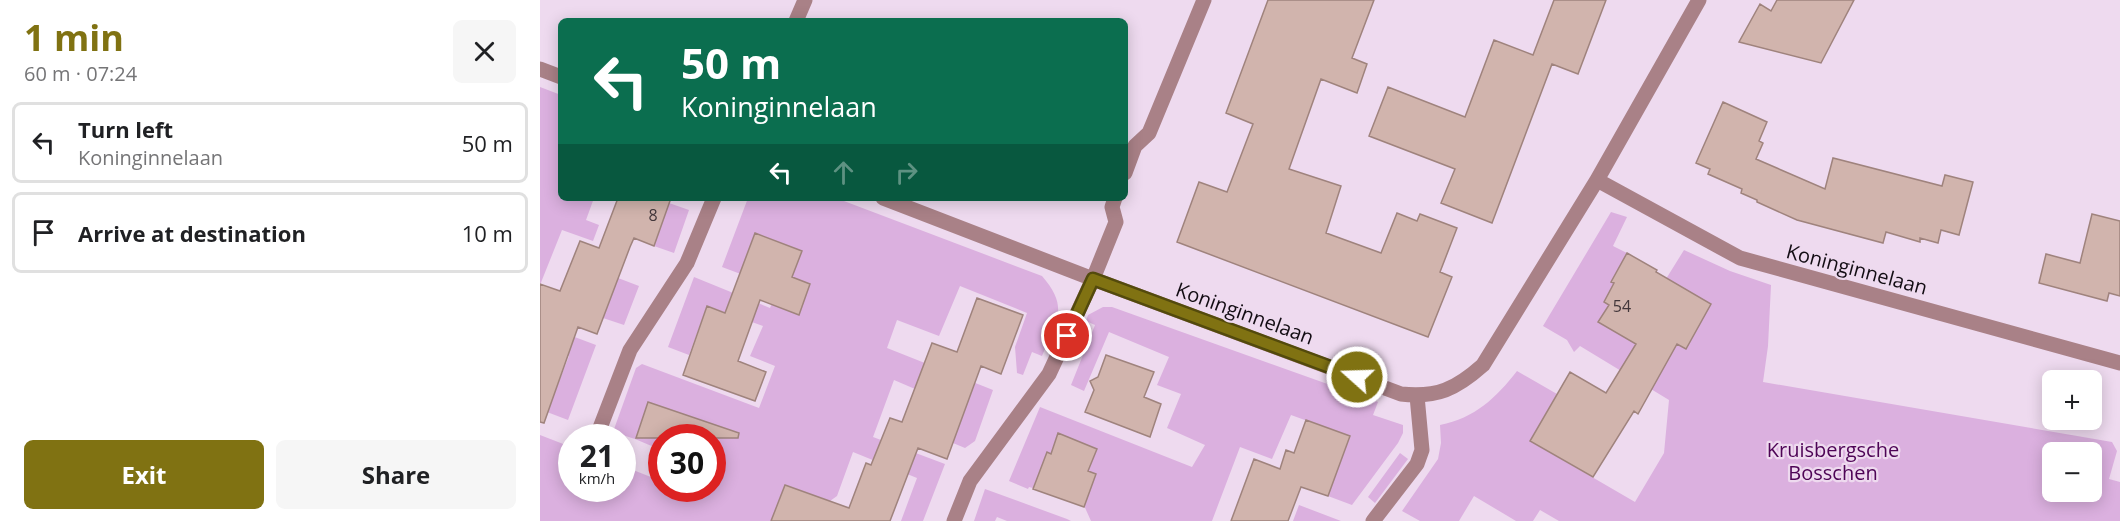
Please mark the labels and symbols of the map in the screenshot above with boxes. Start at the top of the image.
house number: 8 [648,204,658,226]
street label: Koninginnelaan [1783,237,1931,301]
street label: Koninginnelaan [1172,276,1318,350]
house number: 54 [1613,295,1631,317]
pin [1041,310,1092,361]
position arrow [1325,345,1389,409]
speed limit sign: 30 [648,424,726,502]
park label: Kruisbergsche Bosschen [1767,436,1899,486]

